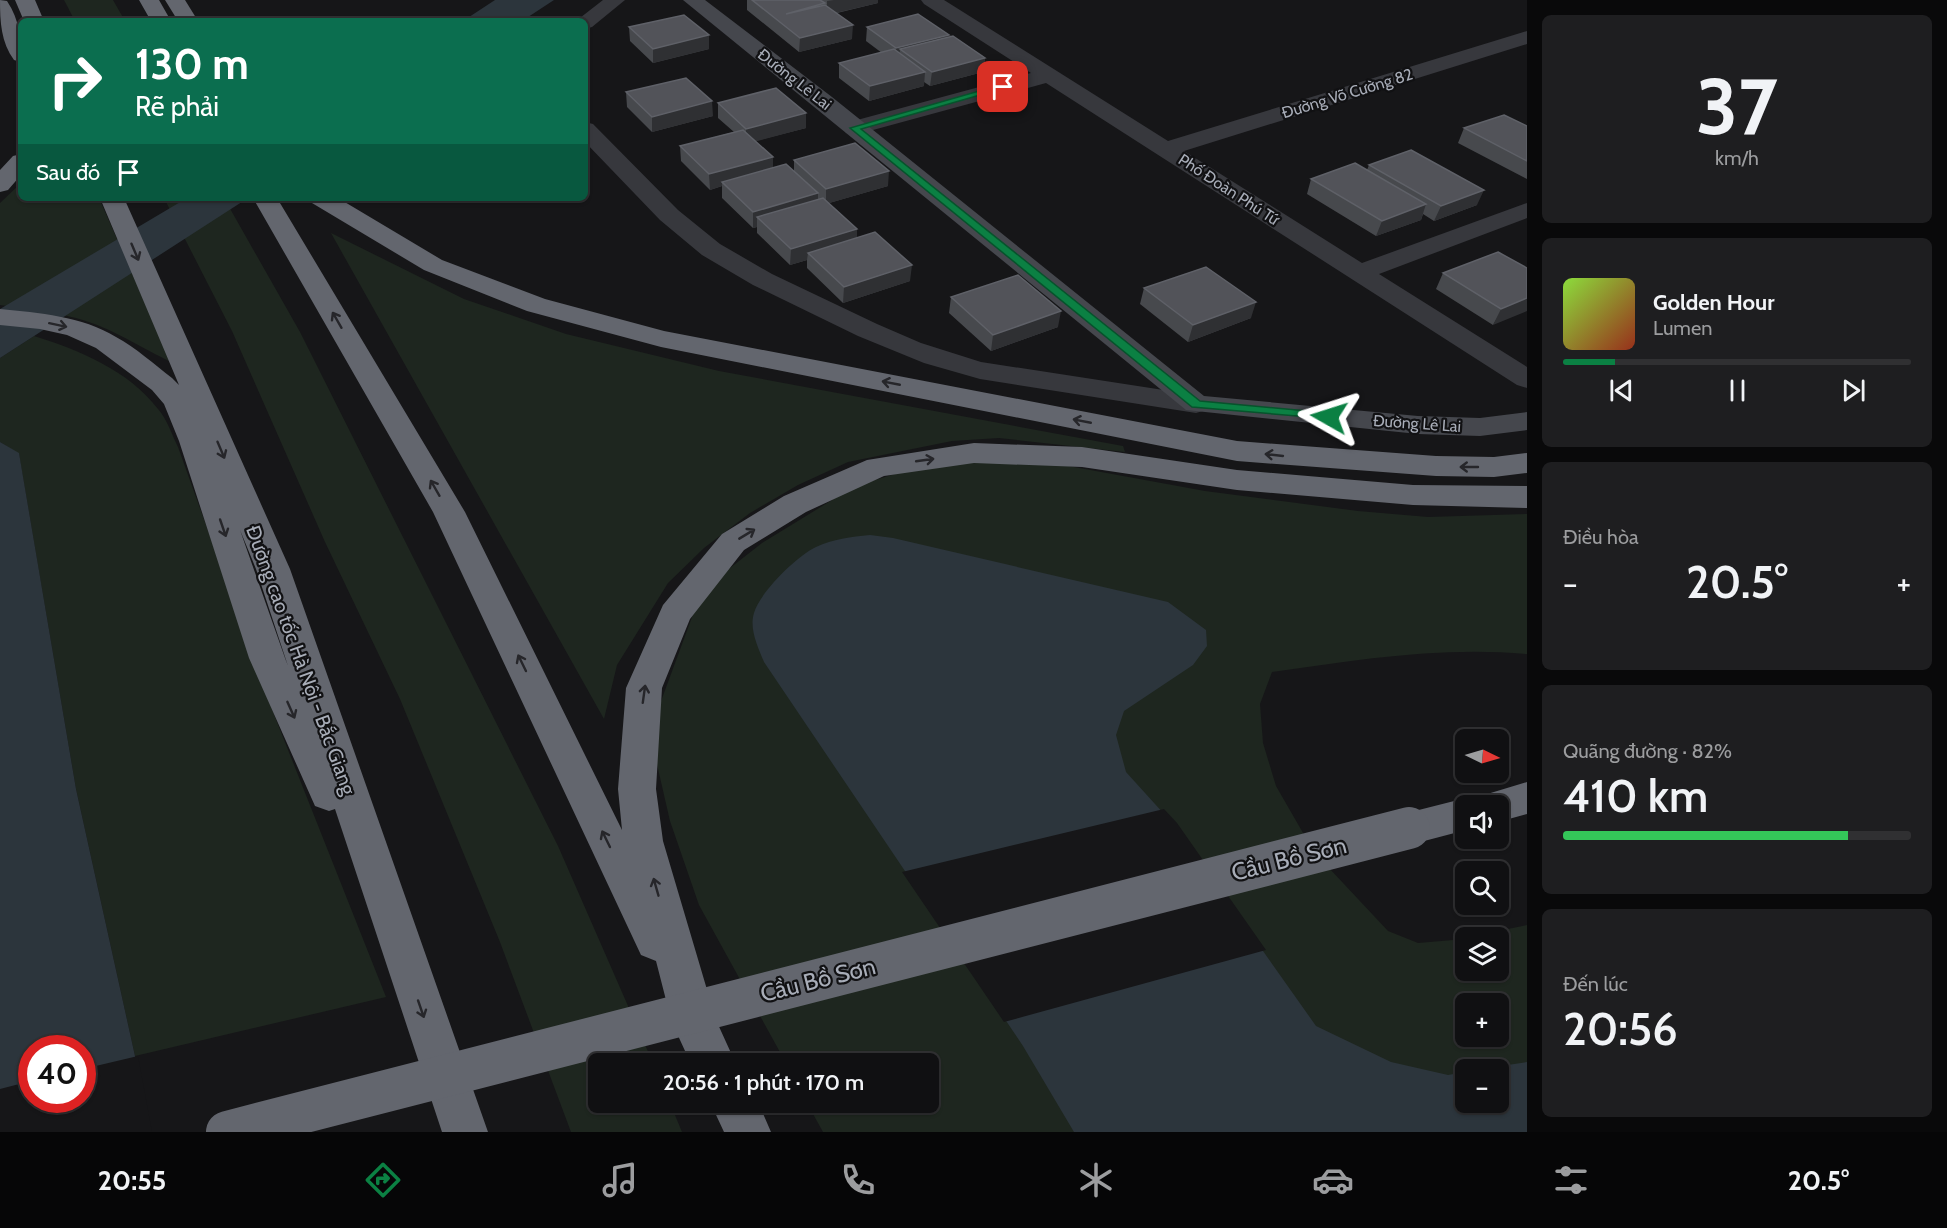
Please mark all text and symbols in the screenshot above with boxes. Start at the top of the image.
text: 130 m [135,38,249,90]
icon: right [36,42,114,120]
street label: Đường Lê Lai [754,45,835,114]
text: 37 [1696,59,1778,154]
pin [977,61,1028,112]
street label: Đường Võ Cường 82 [1279,65,1415,122]
icon: arrive [986,70,1019,103]
text: Rẽ phải [135,90,219,123]
text: km/h [1715,146,1759,170]
street label: Phố Đoàn Phú Tứ [1175,150,1284,230]
icon: arrive [112,156,145,189]
text: Sau đó [36,159,100,186]
one-way arrow [130,242,142,260]
text: Golden Hour [1653,289,1774,316]
one-way arrow [331,312,343,329]
text: Lumen [1653,316,1712,340]
one-way arrow [48,320,67,331]
icon: previous [1605,374,1638,407]
icon: pause [1721,374,1754,407]
icon: next [1837,374,1870,407]
one-way arrow [882,377,901,389]
position arrow [1297,385,1361,449]
street label: Đường Lê Lai [1372,411,1462,436]
one-way arrow [1073,415,1092,426]
one-way arrow [216,440,227,459]
one-way arrow [1265,449,1285,460]
one-way arrow [915,455,935,466]
one-way arrow [1459,461,1479,473]
one-way arrow [429,480,441,497]
one-way arrow [219,518,230,537]
street label: Đường cao tốc Hà Nội - Bắc Giang [241,522,361,799]
text: Điều hòa [1563,525,1638,549]
one-way arrow [738,527,755,539]
text: 20.5° [1686,555,1788,609]
text: − [1563,563,1578,603]
text: + [1896,563,1911,603]
one-way arrow [515,654,527,672]
one-way arrow [638,685,649,705]
one-way arrow [286,701,297,719]
north arrow [1455,729,1509,783]
map controls [1455,729,1509,1113]
text: Quãng đường · 82% [1563,739,1732,763]
text: 410 km [1563,769,1708,823]
button: sound [1455,795,1509,849]
one-way arrow [600,830,612,848]
street label: Cầu Bồ Sơn [1228,830,1350,887]
button: search [1455,861,1509,915]
one-way arrow [650,878,661,897]
button: layers [1455,927,1509,981]
street label: Cầu Bồ Sơn [757,951,879,1008]
text: Đến lúc [1563,972,1628,996]
button: + [1455,993,1509,1047]
one-way arrow [417,999,428,1018]
text: 20:56 [1563,1002,1678,1056]
speed limit sign: 40 [18,1035,96,1113]
button: − [1455,1059,1509,1113]
text: 20:56 · 1 phút · 170 m [663,1069,864,1096]
icon: directions [362,1159,404,1201]
icon: music [599,1159,641,1201]
icon: phone [837,1159,879,1201]
icon: climate [1075,1159,1117,1201]
icon: car [1312,1159,1354,1201]
icon: filters [1550,1159,1592,1201]
text: 20:55 [98,1164,166,1197]
text: 20.5° [1788,1164,1849,1197]

